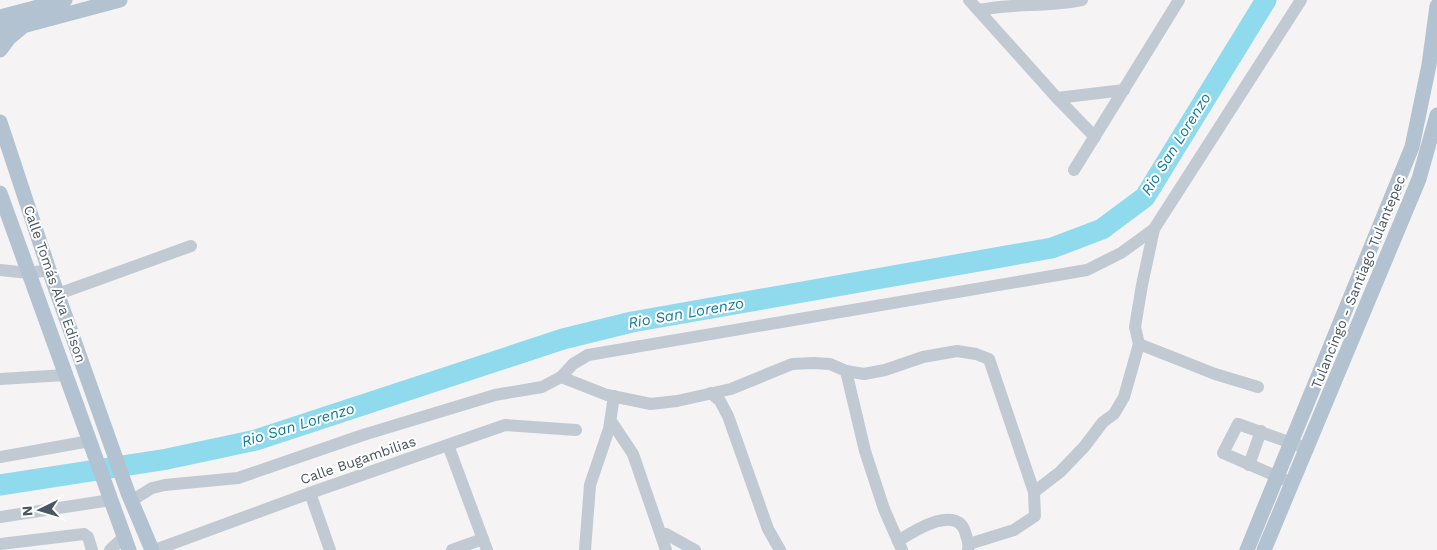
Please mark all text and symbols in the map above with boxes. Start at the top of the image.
water label: Rio San Lorenzo [1137,90,1215,198]
street label: Tulancingo - Santiago Tulantepec [1308,173,1408,391]
street label: Calle Tomás Alva Edison [21,203,89,365]
water label: Rio San Lorenzo [627,294,745,332]
water label: Rio San Lorenzo [239,399,357,451]
street label: Calle Bugambilias [298,433,418,487]
north arrow [15,485,65,535]
text: N [19,505,35,517]

